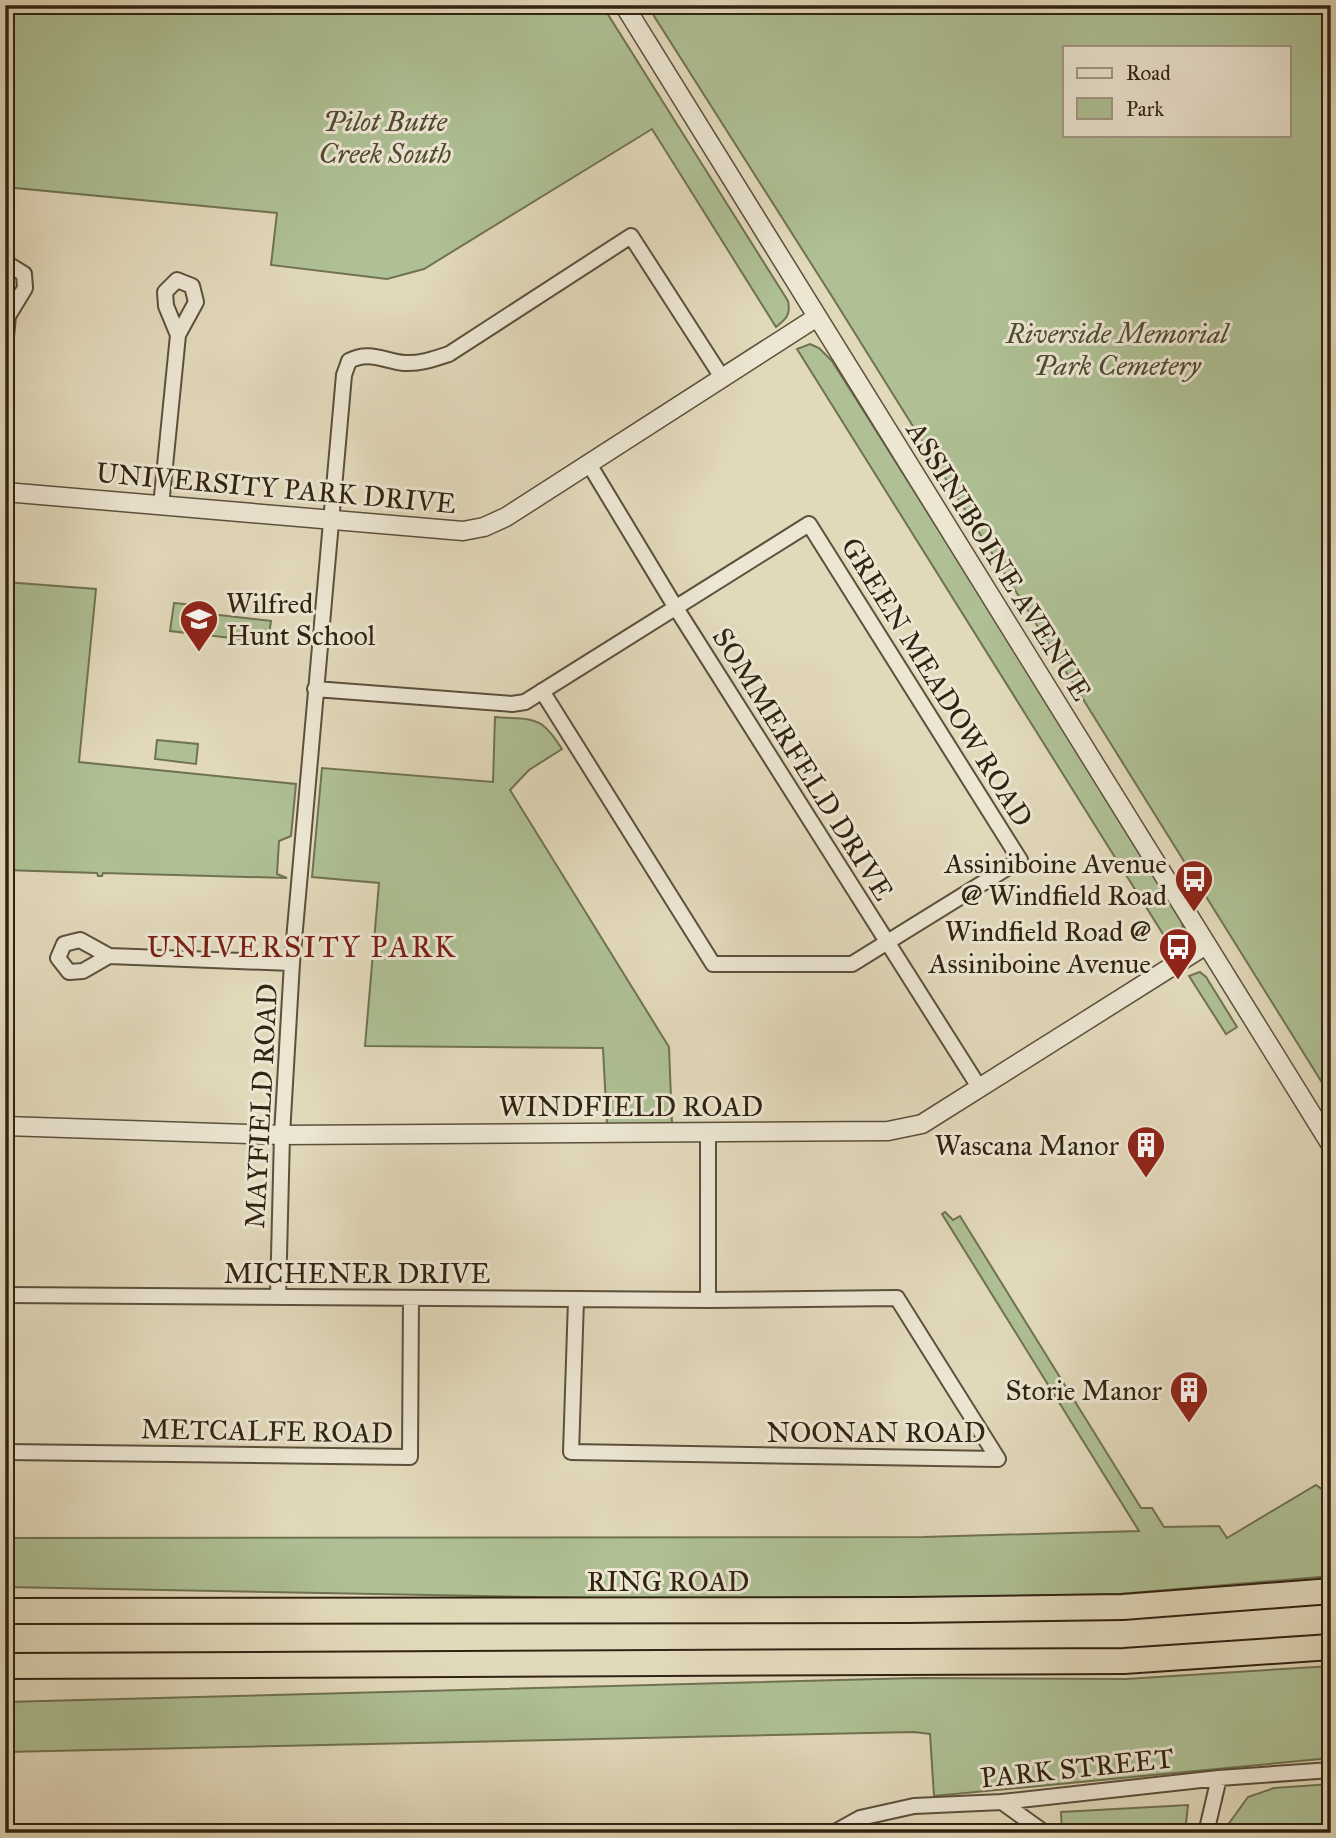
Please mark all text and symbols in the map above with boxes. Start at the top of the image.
legend [1063,46,1290,136]
text: Road [1126,60,1171,86]
text: Park [1126,96,1164,122]
park label: Pilot Butte Creek South [319,104,452,171]
park label: Riverside Memorial Park Cemetery [1005,316,1231,383]
street label: ASSINIBOINE AVENUE [898,414,1099,707]
street label: UNIVERSITY PARK DRIVE [95,455,457,521]
street label: GREEN MEADOW ROAD [834,531,1040,833]
place label: Wilfred Hunt School [226,586,376,653]
school or university icon: Wilfred Hunt School [178,598,220,653]
street label: SOMMERFELD DRIVE [705,621,901,907]
place label: Assiniboine Avenue @ Windfield Road [944,846,1167,913]
bus stop icon: Assiniboine Avenue @ Windfield Road [1173,858,1215,913]
place label: Windfield Road @ Assiniboine Avenue [928,914,1151,981]
bus stop icon: Windfield Road @ Assiniboine Avenue [1157,926,1199,981]
district label: UNIVERSITY PARK [147,929,457,965]
street label: MAYFIELD ROAD [237,983,285,1229]
street label: WINDFIELD ROAD [499,1089,763,1124]
building icon: Wascana Manor [1125,1124,1167,1179]
place label: Wascana Manor [935,1128,1119,1163]
street label: MICHENER DRIVE [224,1256,490,1291]
building icon: Storie Manor [1168,1369,1210,1424]
place label: Storie Manor [1005,1373,1162,1408]
street label: METCALFE ROAD [141,1411,393,1451]
street label: NOONAN ROAD [766,1415,986,1450]
street label: RING ROAD [587,1564,749,1599]
street label: PARK STREET [979,1740,1175,1796]

